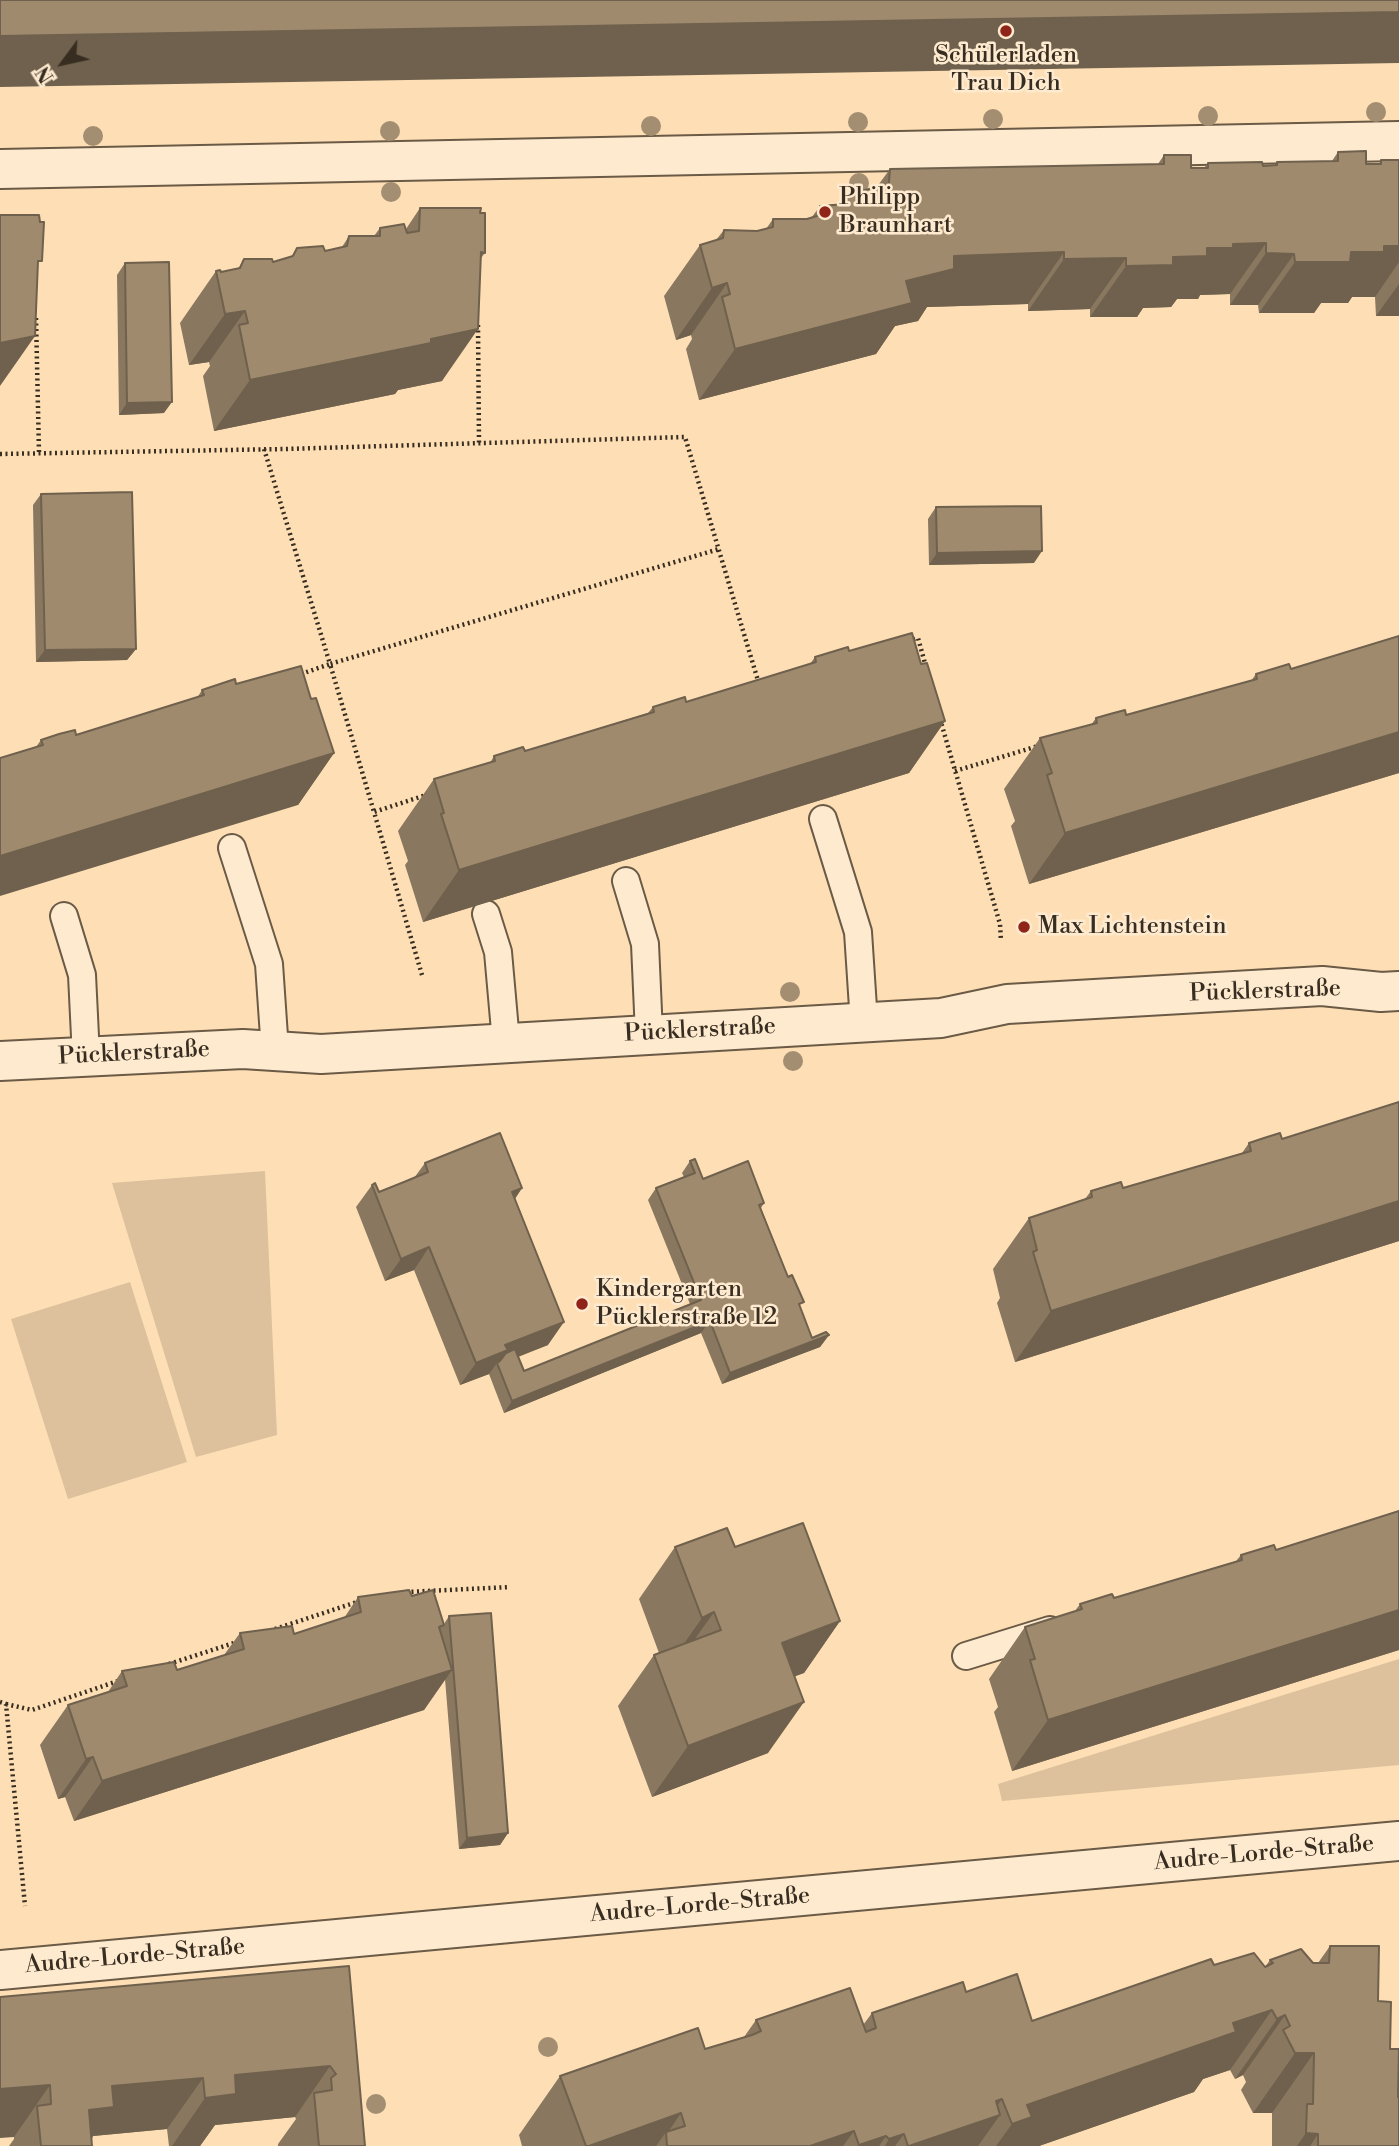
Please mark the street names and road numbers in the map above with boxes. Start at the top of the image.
street label: Pücklerstraße [1189,975,1341,1009]
street label: Pücklerstraße [623,1013,777,1049]
street label: Pücklerstraße [57,1036,211,1072]
street label: Audre-Lorde-Straße [1153,1830,1375,1878]
street label: Audre-Lorde-Straße [589,1882,811,1930]
street label: Audre-Lorde-Straße [24,1933,246,1981]

